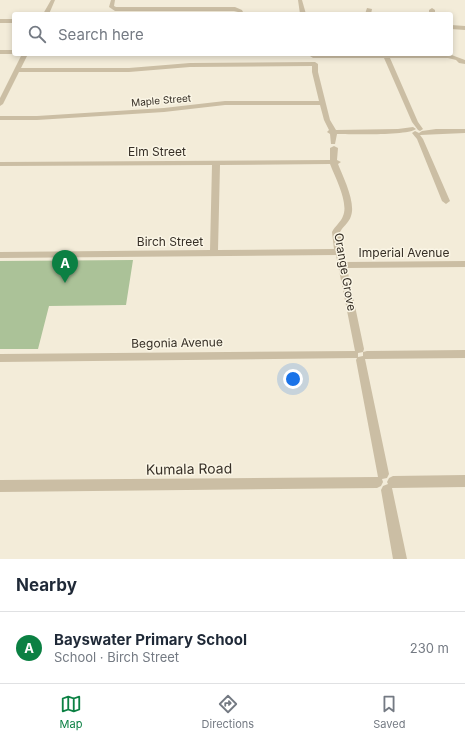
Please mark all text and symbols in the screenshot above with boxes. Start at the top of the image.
search box [12,12,453,56]
icon: search [26,23,48,45]
text: Search here [58,25,144,44]
street label: Maple Street [131,91,192,109]
street label: Elm Street [128,144,186,159]
street label: Orange Grove [331,232,360,312]
street label: Birch Street [137,234,203,249]
street label: Imperial Avenue [359,245,449,260]
pin: A [52,250,78,283]
street label: Begonia Avenue [131,334,223,351]
your location [283,369,303,389]
street label: Kumala Road [146,459,232,478]
text: Nearby [16,575,77,595]
text: Bayswater Primary School [54,630,247,649]
text: A [24,640,34,656]
text: 230 m [410,640,449,656]
text: School · Birch Street [54,649,179,665]
tab: Map [60,693,82,731]
tab: Directions [202,693,254,731]
tab: Saved [373,693,405,731]

